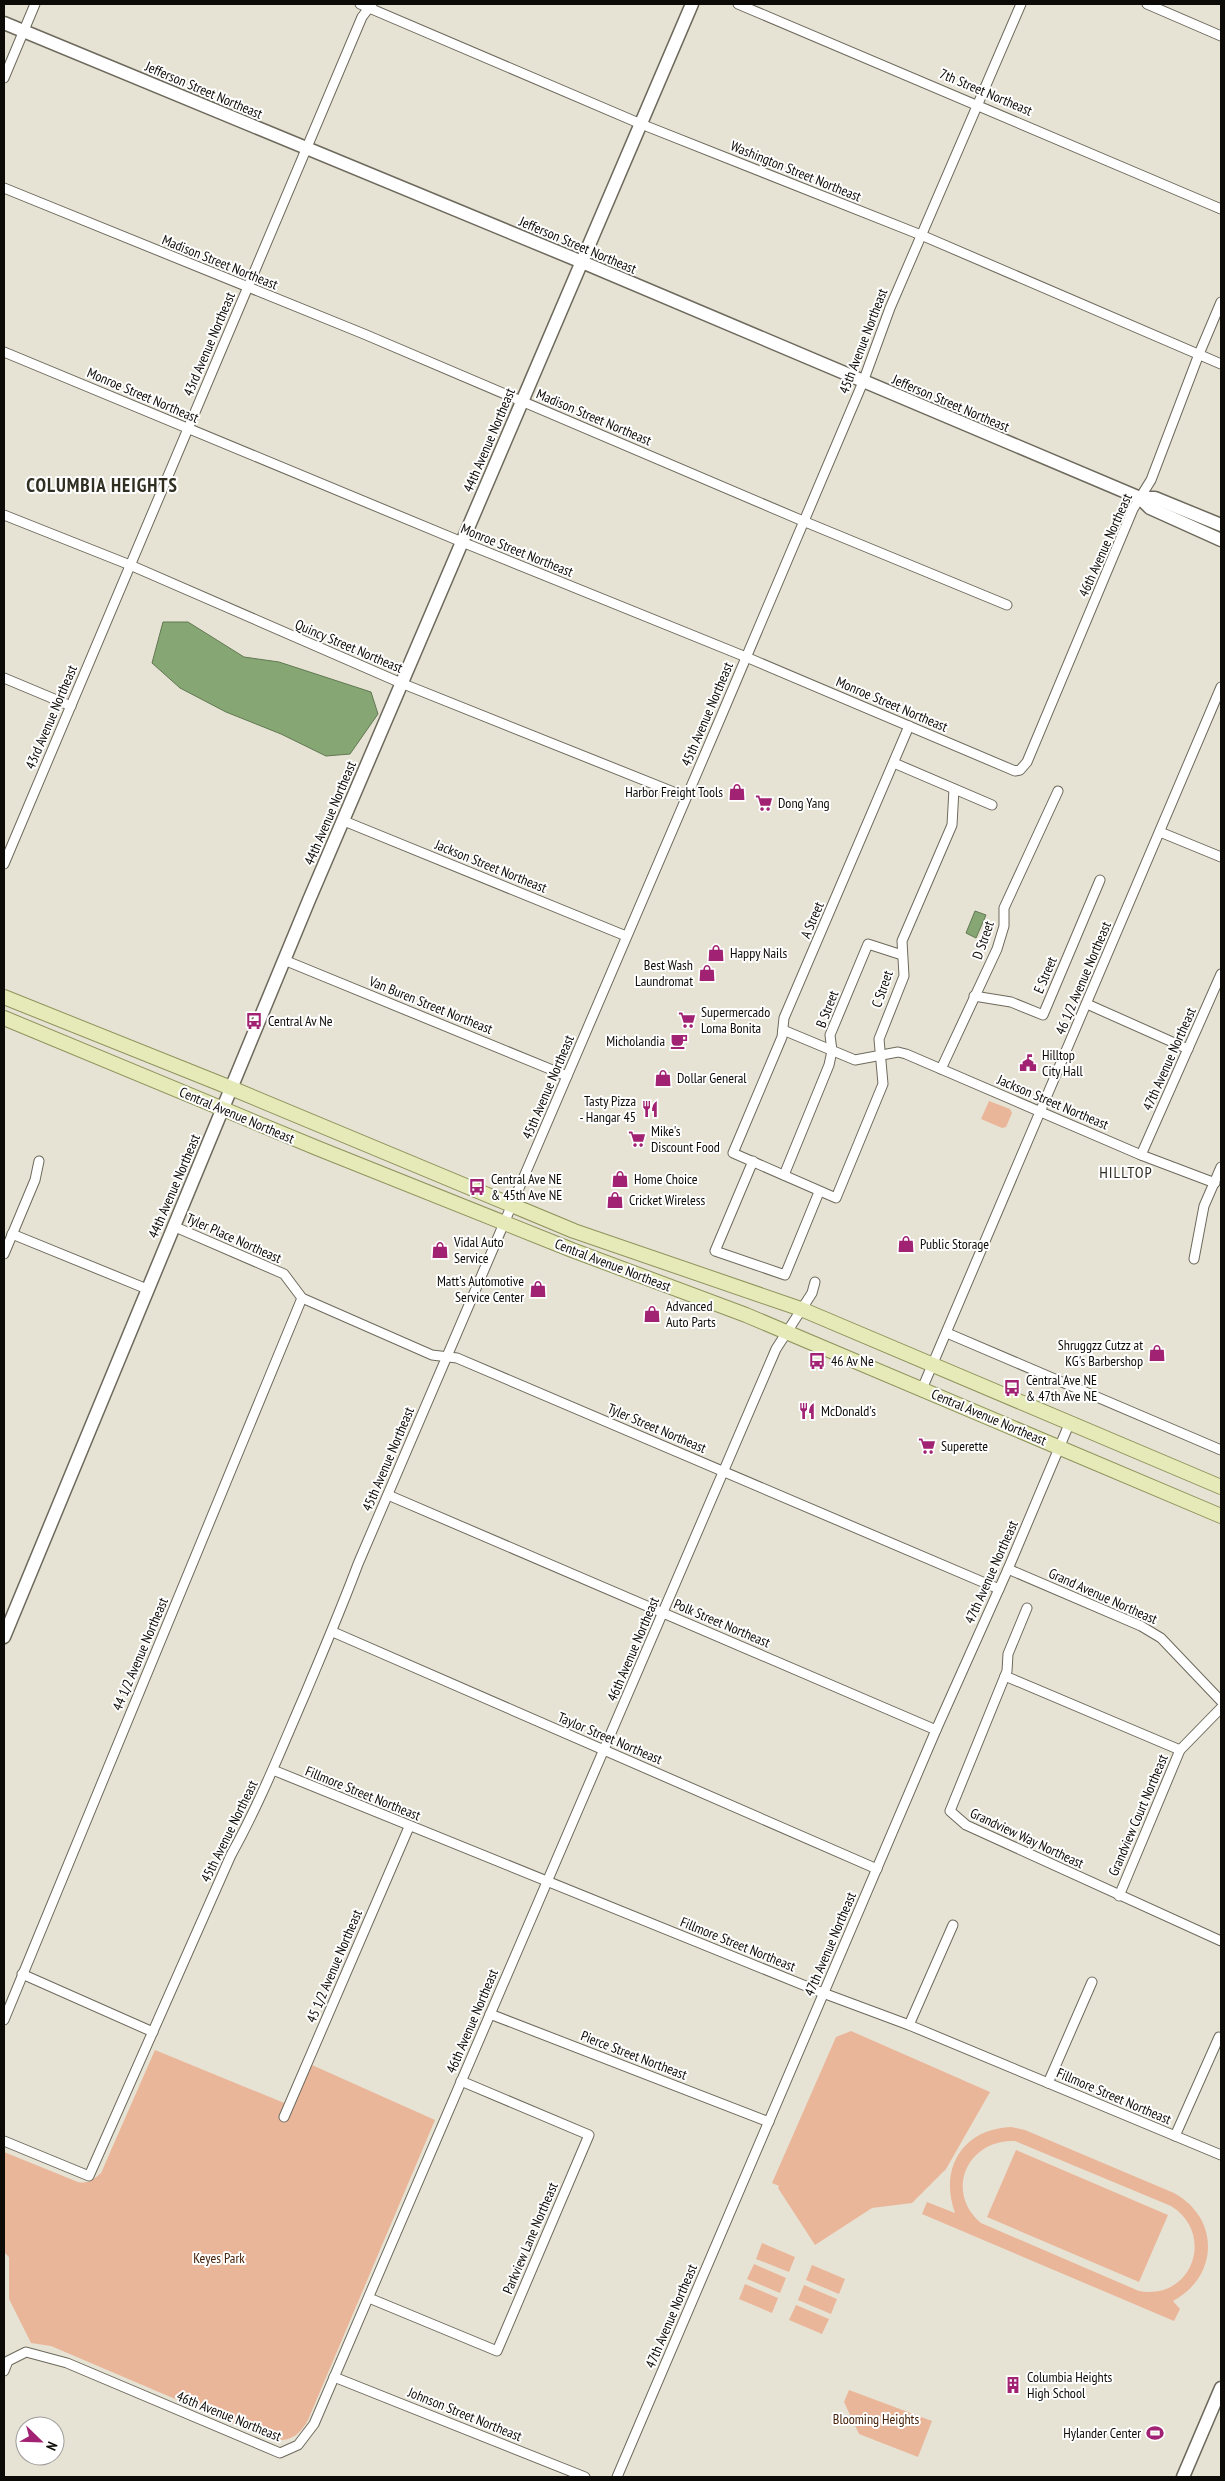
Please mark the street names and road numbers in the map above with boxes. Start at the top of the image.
street label: Jefferson Street Northeast [142,57,265,123]
street label: 7th Street Northeast [937,64,1035,120]
street label: Washington Street Northeast [728,137,864,205]
street label: Jefferson Street Northeast [516,212,639,278]
street label: Madison Street Northeast [160,231,281,293]
street label: 45th Avenue Northeast [835,286,891,396]
street label: 43rd Avenue Northeast [179,289,239,399]
street label: Monroe Street Northeast [85,363,202,427]
street label: Jefferson Street Northeast [889,370,1012,436]
street label: 44th Avenue Northeast [459,385,519,495]
street label: Madison Street Northeast [534,385,654,449]
street label: 46th Avenue Northeast [1074,490,1136,600]
street label: Monroe Street Northeast [458,519,576,581]
street label: Quincy Street Northeast [292,615,406,677]
street label: 45th Avenue Northeast [677,659,737,769]
street label: 43rd Avenue Northeast [21,662,81,772]
street label: Monroe Street Northeast [834,672,951,736]
street label: 44th Avenue Northeast [300,758,360,868]
street label: Jackson Street Northeast [432,835,550,897]
street label: A Street [796,899,828,941]
street label: D Street [968,918,998,962]
street label: 46 1/2 Avenue Northeast [1051,919,1115,1037]
street label: E Street [1029,954,1061,996]
street label: C Street [867,968,897,1010]
street label: Van Buren Street Northeast [366,972,496,1038]
street label: B Street [812,988,842,1030]
street label: 47th Avenue Northeast [1138,1004,1200,1113]
street label: 45th Avenue Northeast [518,1032,578,1142]
street label: Jackson Street Northeast [994,1070,1111,1134]
street label: Central Avenue Northeast [177,1083,297,1147]
street label: 44th Avenue Northeast [144,1131,204,1241]
street label: Tyler Place Northeast [184,1209,285,1267]
street label: Central Avenue Northeast [552,1235,674,1296]
street label: Central Avenue Northeast [929,1385,1049,1449]
street label: Tyler Street Northeast [605,1399,709,1457]
street label: 45th Avenue Northeast [358,1404,418,1514]
street label: 47th Avenue Northeast [960,1517,1022,1626]
street label: Grand Avenue Northeast [1046,1564,1160,1628]
street label: 46th Avenue Northeast [603,1594,663,1704]
street label: 44 1/2 Avenue Northeast [108,1595,172,1713]
street label: Polk Street Northeast [671,1595,773,1651]
street label: Taylor Street Northeast [555,1708,665,1768]
street label: Grandview Court Northeast [1104,1751,1172,1879]
street label: Fillmore Street Northeast [303,1762,423,1824]
street label: 45th Avenue Northeast [197,1777,262,1885]
street label: Grandview Way Northeast [967,1804,1087,1872]
street label: 47th Avenue Northeast [800,1889,860,1999]
street label: 45 1/2 Avenue Northeast [302,1907,366,2025]
street label: Fillmore Street Northeast [678,1913,798,1975]
street label: 46th Avenue Northeast [442,1966,502,2076]
street label: Pierce Street Northeast [578,2027,690,2084]
street label: Fillmore Street Northeast [1054,2064,1174,2128]
street label: Parkview Lane Northeast [498,2179,562,2297]
street label: 47th Avenue Northeast [641,2261,701,2371]
street label: Johnson Street Northeast [404,2383,525,2445]
street label: 46th Avenue Northeast [174,2387,284,2445]

